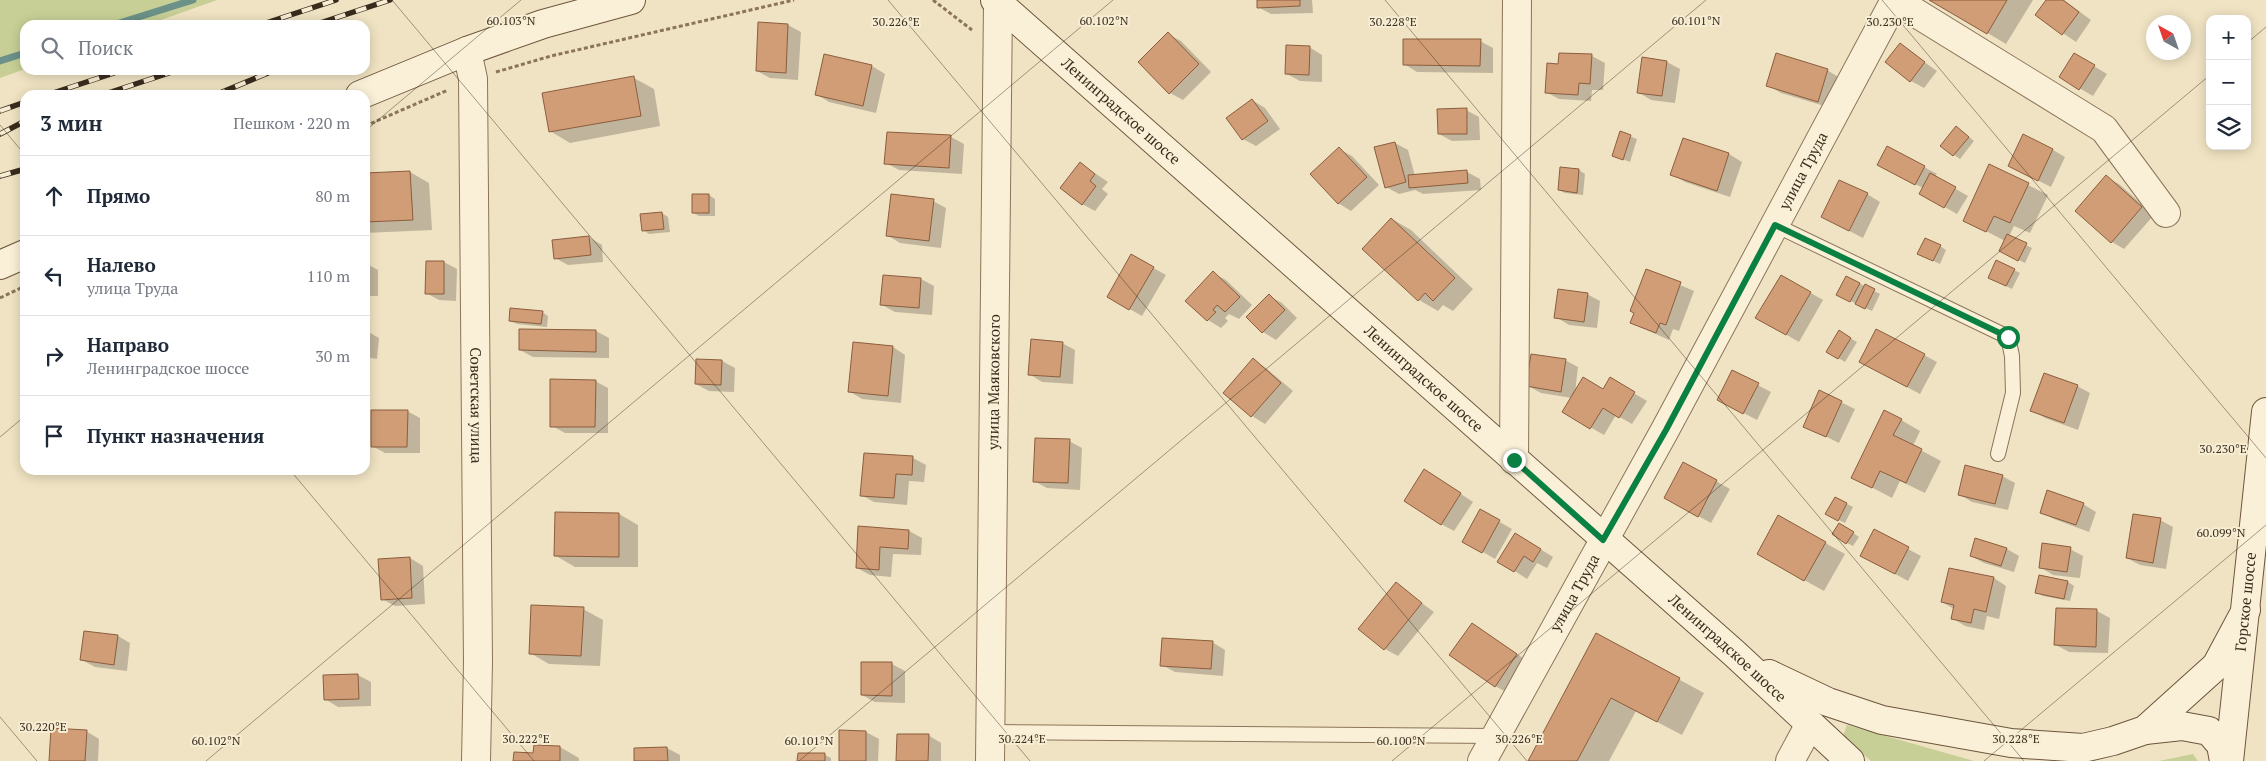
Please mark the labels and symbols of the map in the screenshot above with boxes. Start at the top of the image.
text: 60.103°N [486,13,536,28]
text: 60.102°N [1079,13,1129,28]
text: 60.101°N [1671,13,1721,28]
text: 30.226°E [872,14,920,29]
text: 30.228°E [1369,14,1417,29]
text: 30.230°E [1866,14,1914,29]
north arrow [2146,15,2191,60]
street label: Ленинградское шоссе [1057,52,1185,168]
street label: улица Труда [1773,128,1832,214]
street label: улица Маяковского [982,314,1004,451]
street label: Ленинградское шоссе [1360,319,1488,436]
route start [1997,326,2020,349]
street label: Советская улица [466,347,487,464]
text: 30.230°E [2199,441,2247,456]
route end [1503,449,1526,472]
text: 60.099°N [2196,525,2246,540]
street label: улица Труда [1544,550,1604,636]
street label: Горское шоссе [2230,551,2260,653]
street label: Ленинградское шоссе [1664,588,1791,706]
text: 30.220°E [19,719,67,734]
text: 30.222°E [502,731,550,746]
text: 30.224°E [998,731,1046,746]
text: 30.226°E [1495,731,1543,746]
text: 30.228°E [1992,731,2040,746]
text: 60.102°N [191,733,241,748]
text: 60.101°N [784,733,834,748]
text: 60.100°N [1376,733,1426,748]

